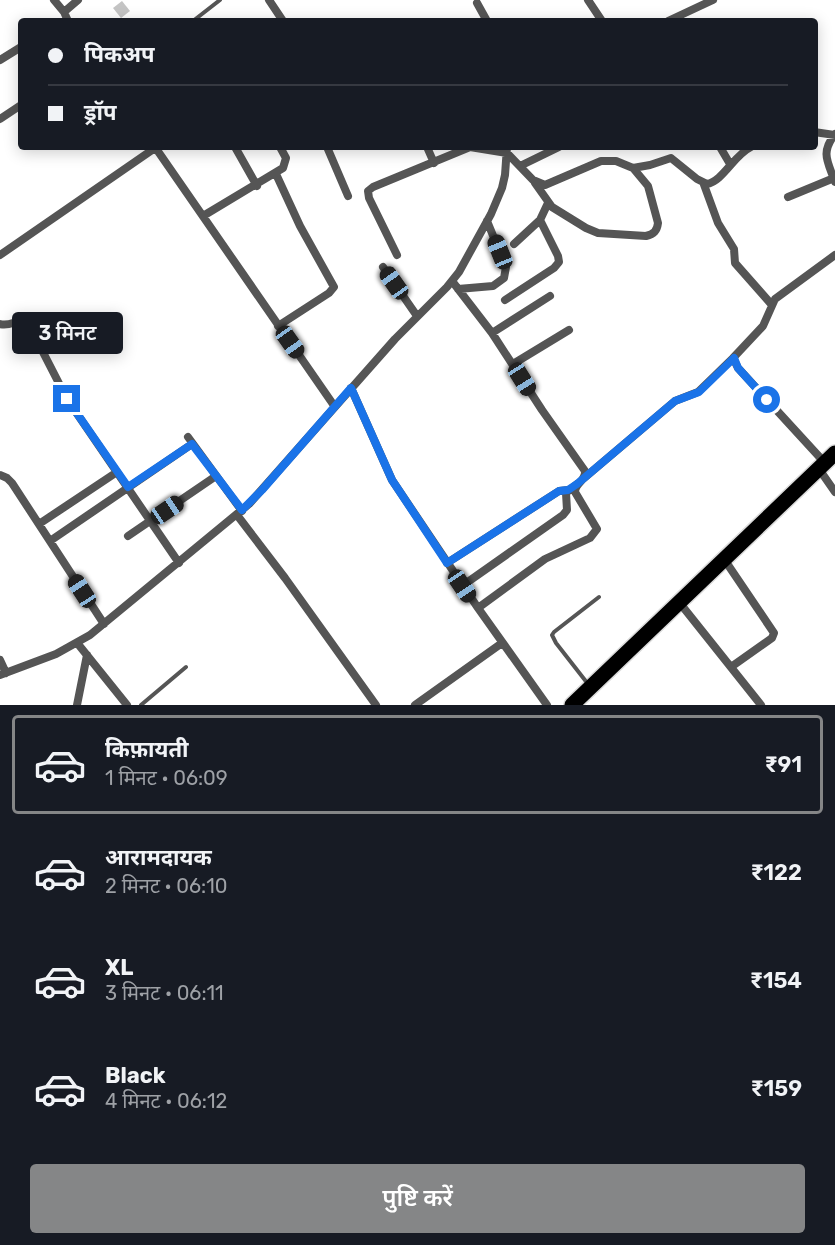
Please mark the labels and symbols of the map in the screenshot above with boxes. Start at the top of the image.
car [485,232,515,272]
car [376,263,412,303]
callout: 3 मिनट [11,312,122,354]
car [272,322,308,362]
car [505,359,539,399]
route end [53,385,80,412]
route start [753,386,780,413]
car [147,492,187,528]
car [444,566,480,606]
car [65,571,99,611]

